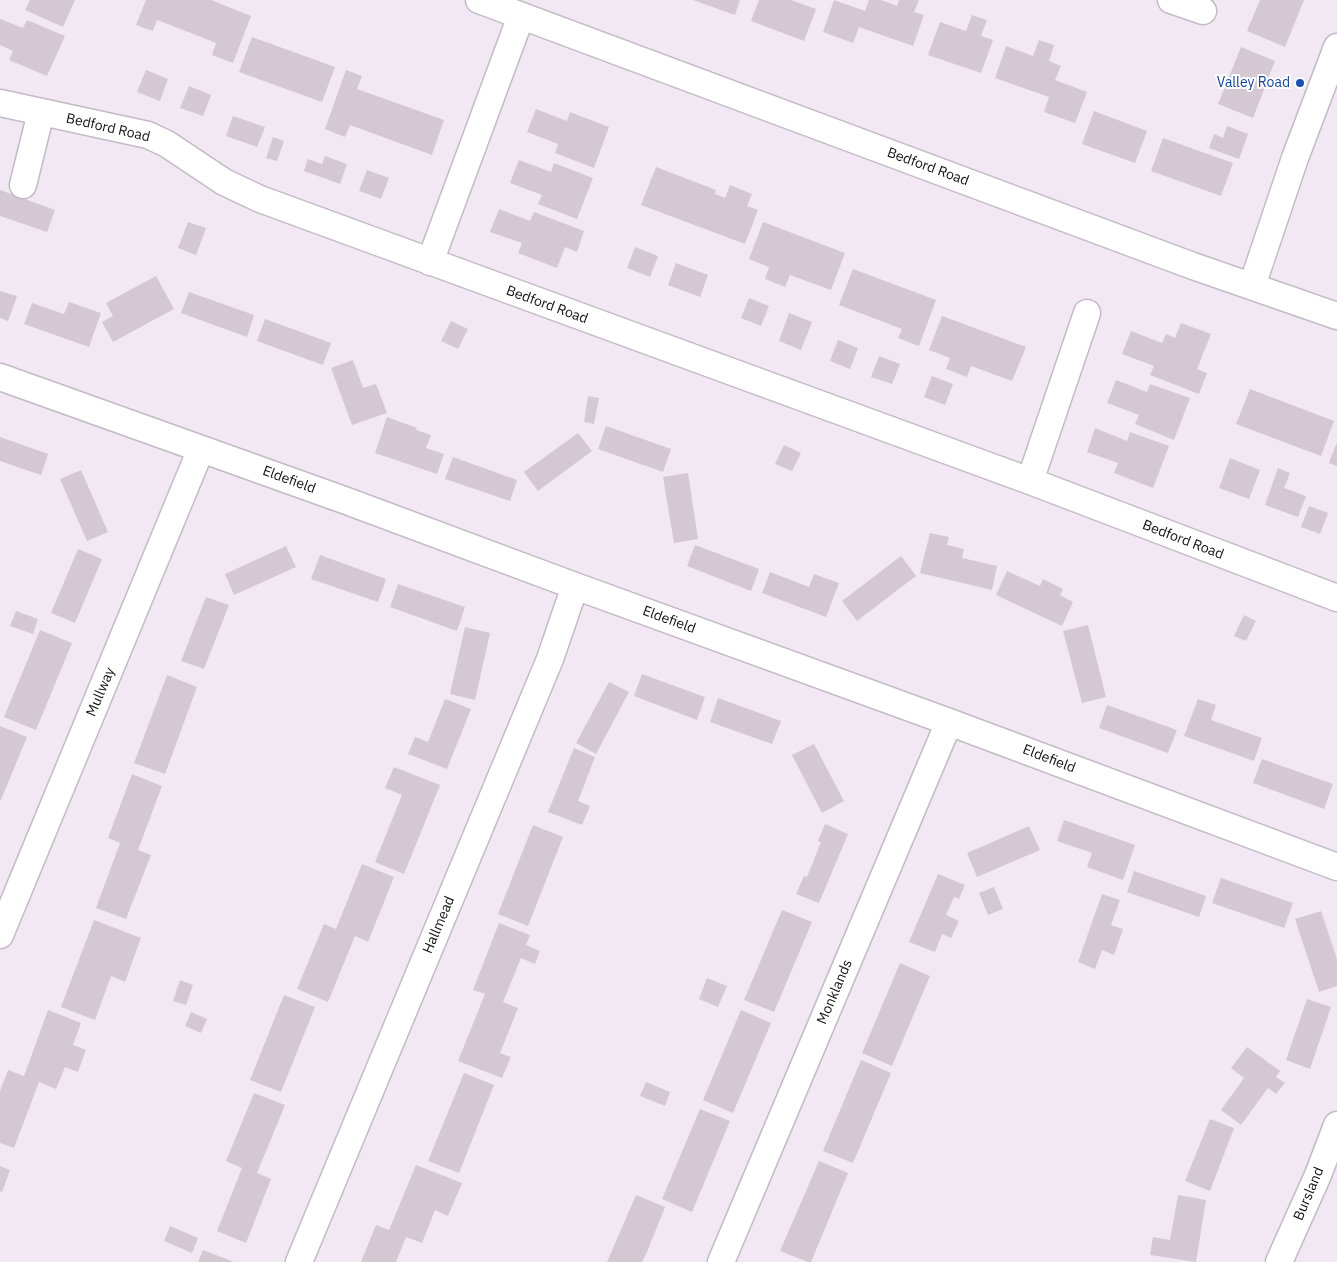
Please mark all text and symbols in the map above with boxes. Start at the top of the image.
place label: Valley Road [1217,75,1290,91]
marker: Valley Road [1294,77,1306,89]
street label: Bedford Road [64,110,152,146]
street label: Bedford Road [885,144,971,190]
street label: Bedford Road [504,282,590,328]
street label: Eldefield [260,463,318,497]
street label: Bedford Road [1140,517,1226,563]
street label: Eldefield [640,603,698,637]
street label: Mullway [83,665,119,719]
street label: Eldefield [1020,741,1078,777]
street label: Hallmead [419,894,459,956]
street label: Monklands [814,957,856,1027]
street label: Bursland [1290,1165,1328,1223]

